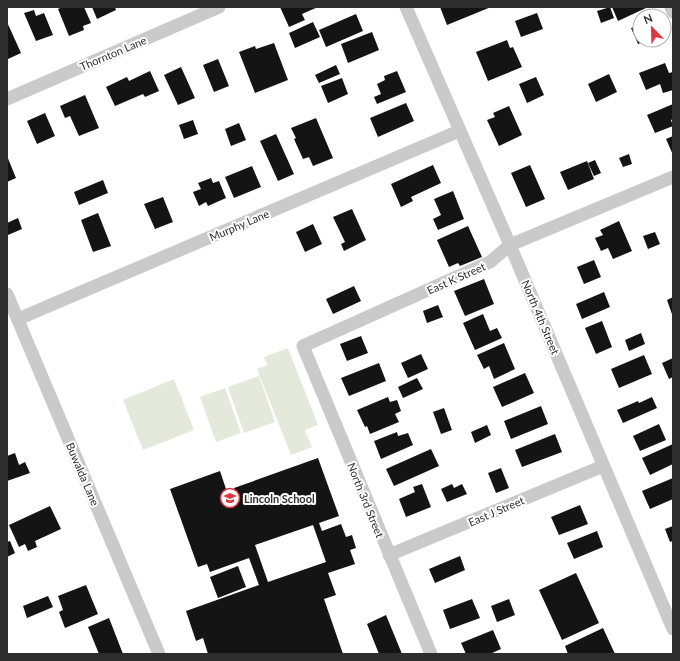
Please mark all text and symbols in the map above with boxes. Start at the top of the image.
north arrow [632,8,672,48]
text: N [641,11,654,26]
street label: Thornton Lane [78,33,148,73]
street label: Murphy Lane [207,206,271,243]
street label: East K Street [425,259,487,297]
street label: North 4th Street [519,278,563,356]
street label: Buwalda Lane [64,440,102,508]
street label: North 3rd Street [345,461,387,539]
school or university icon: Lincoln School [219,487,241,509]
place label: Lincoln School [244,492,315,505]
street label: East J Street [466,493,526,529]

